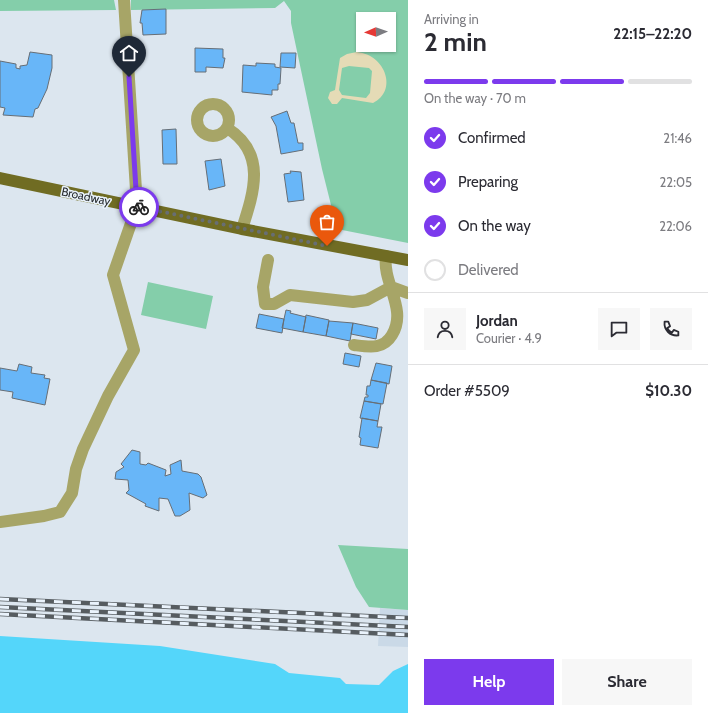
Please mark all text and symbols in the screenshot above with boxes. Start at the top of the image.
text: Arriving in [424,11,479,27]
north arrow [356,12,396,52]
map controls [356,12,396,52]
text: 22:15–22:20 [613,25,692,43]
text: 2 min [424,26,487,58]
pin [112,36,146,77]
icon: home [118,42,140,64]
text: On the way · 70 m [424,90,526,106]
icon: check [424,127,446,149]
text: Confirmed [458,129,526,147]
text: 21:46 [663,130,692,146]
icon: check [424,171,446,193]
text: Preparing [458,173,518,191]
text: 22:05 [660,174,692,190]
street label: Broadway [60,183,112,209]
courier [119,187,159,227]
icon: bike [128,196,150,218]
pin [310,205,344,246]
icon: bag [316,211,338,233]
icon: check [424,215,446,237]
text: On the way [458,217,531,235]
text: 22:06 [659,218,692,234]
text: Delivered [458,261,519,279]
button: person [424,308,466,350]
button: chat [598,308,640,350]
button: phone [650,308,692,350]
text: Jordan [476,312,518,330]
text: Courier · 4.9 [476,330,542,346]
text: Order #5509 [424,382,510,400]
text: $10.30 [645,382,692,400]
button: Help [424,659,554,705]
button: Share [562,659,692,705]

